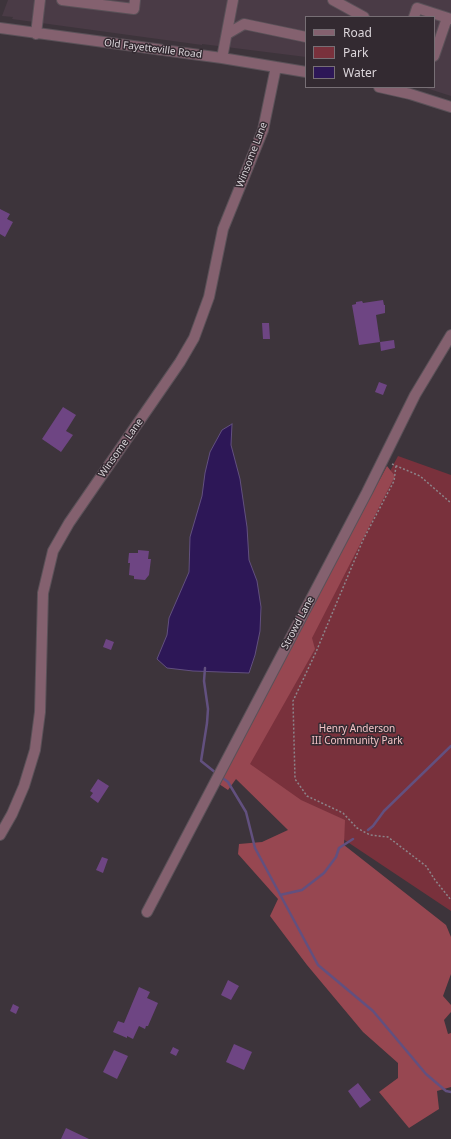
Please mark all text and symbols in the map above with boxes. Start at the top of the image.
legend [305,16,435,88]
text: Road [343,24,372,41]
street label: Old Fayetteville Road [103,37,203,61]
text: Park [343,44,368,61]
text: Water [343,64,377,81]
street label: Winsome Lane [234,121,270,189]
street label: Winsome Lane [96,416,146,480]
street label: Strowd Lane [279,595,317,651]
park label: Henry Anderson III Community Park [311,723,403,746]

